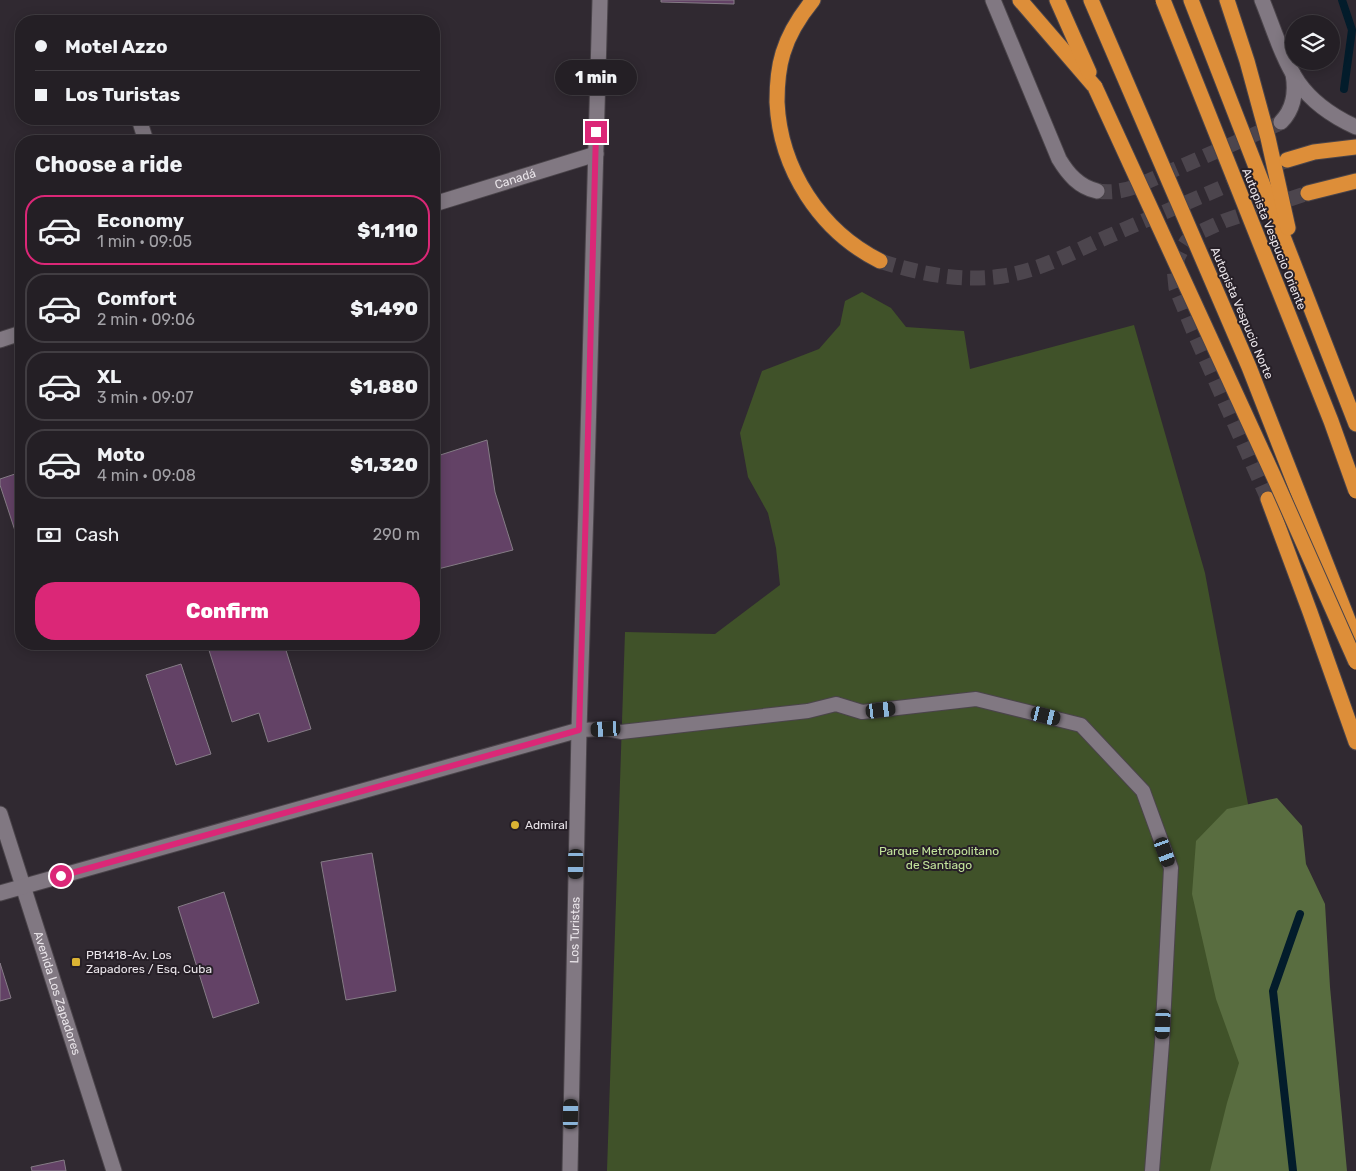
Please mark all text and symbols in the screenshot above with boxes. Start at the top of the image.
map controls [1285,15,1340,70]
button: layers [1285,15,1340,70]
text: Motel Azzo [65,35,168,58]
callout: 1 min [555,59,637,94]
text: 1 min [575,68,617,87]
text: Los Turistas [65,83,180,106]
route end [585,121,607,143]
text: Choose a ride [35,151,182,178]
street label: Canadá [493,166,537,192]
street label: Autopista Vespucio Oriente [1239,166,1309,312]
icon: car [37,208,82,253]
text: Economy [97,209,184,232]
text: $1,110 [357,219,418,242]
text: 1 min · 09:05 [97,232,192,251]
street label: Autopista Vespucio Norte [1208,245,1276,381]
icon: car [37,286,82,331]
text: Comfort [97,287,177,310]
text: $1,490 [350,297,418,320]
text: 2 min · 09:06 [97,310,195,329]
icon: car [37,364,82,409]
text: XL [97,365,121,388]
text: $1,880 [350,375,418,398]
text: 3 min · 09:07 [97,388,194,407]
icon: car [37,442,82,487]
text: Moto [97,443,145,466]
text: $1,320 [350,453,418,476]
text: 4 min · 09:08 [97,466,196,485]
icon: cash [35,521,63,549]
text: Cash [75,523,119,546]
text: 290 m [373,525,420,544]
button: Confirm [35,582,420,640]
car [865,701,896,719]
car [1029,705,1062,727]
car [590,721,621,737]
place label: Admiral [525,818,568,832]
marker: Admiral [509,819,521,831]
car [1152,835,1177,869]
park label: Parque Metropolitano de Santiago [879,844,999,872]
car [568,849,583,879]
route start [50,865,72,887]
street label: Los Turistas [567,897,583,963]
street label: Avenida Los Zapadores [31,929,84,1057]
place label: PB1418-Av. Los Zapadores / Esq. Cuba [86,948,212,976]
marker: PB1418-Av. Los Zapadores / Esq. Cuba [70,956,82,968]
car [1154,1009,1171,1039]
car [563,1099,578,1129]

